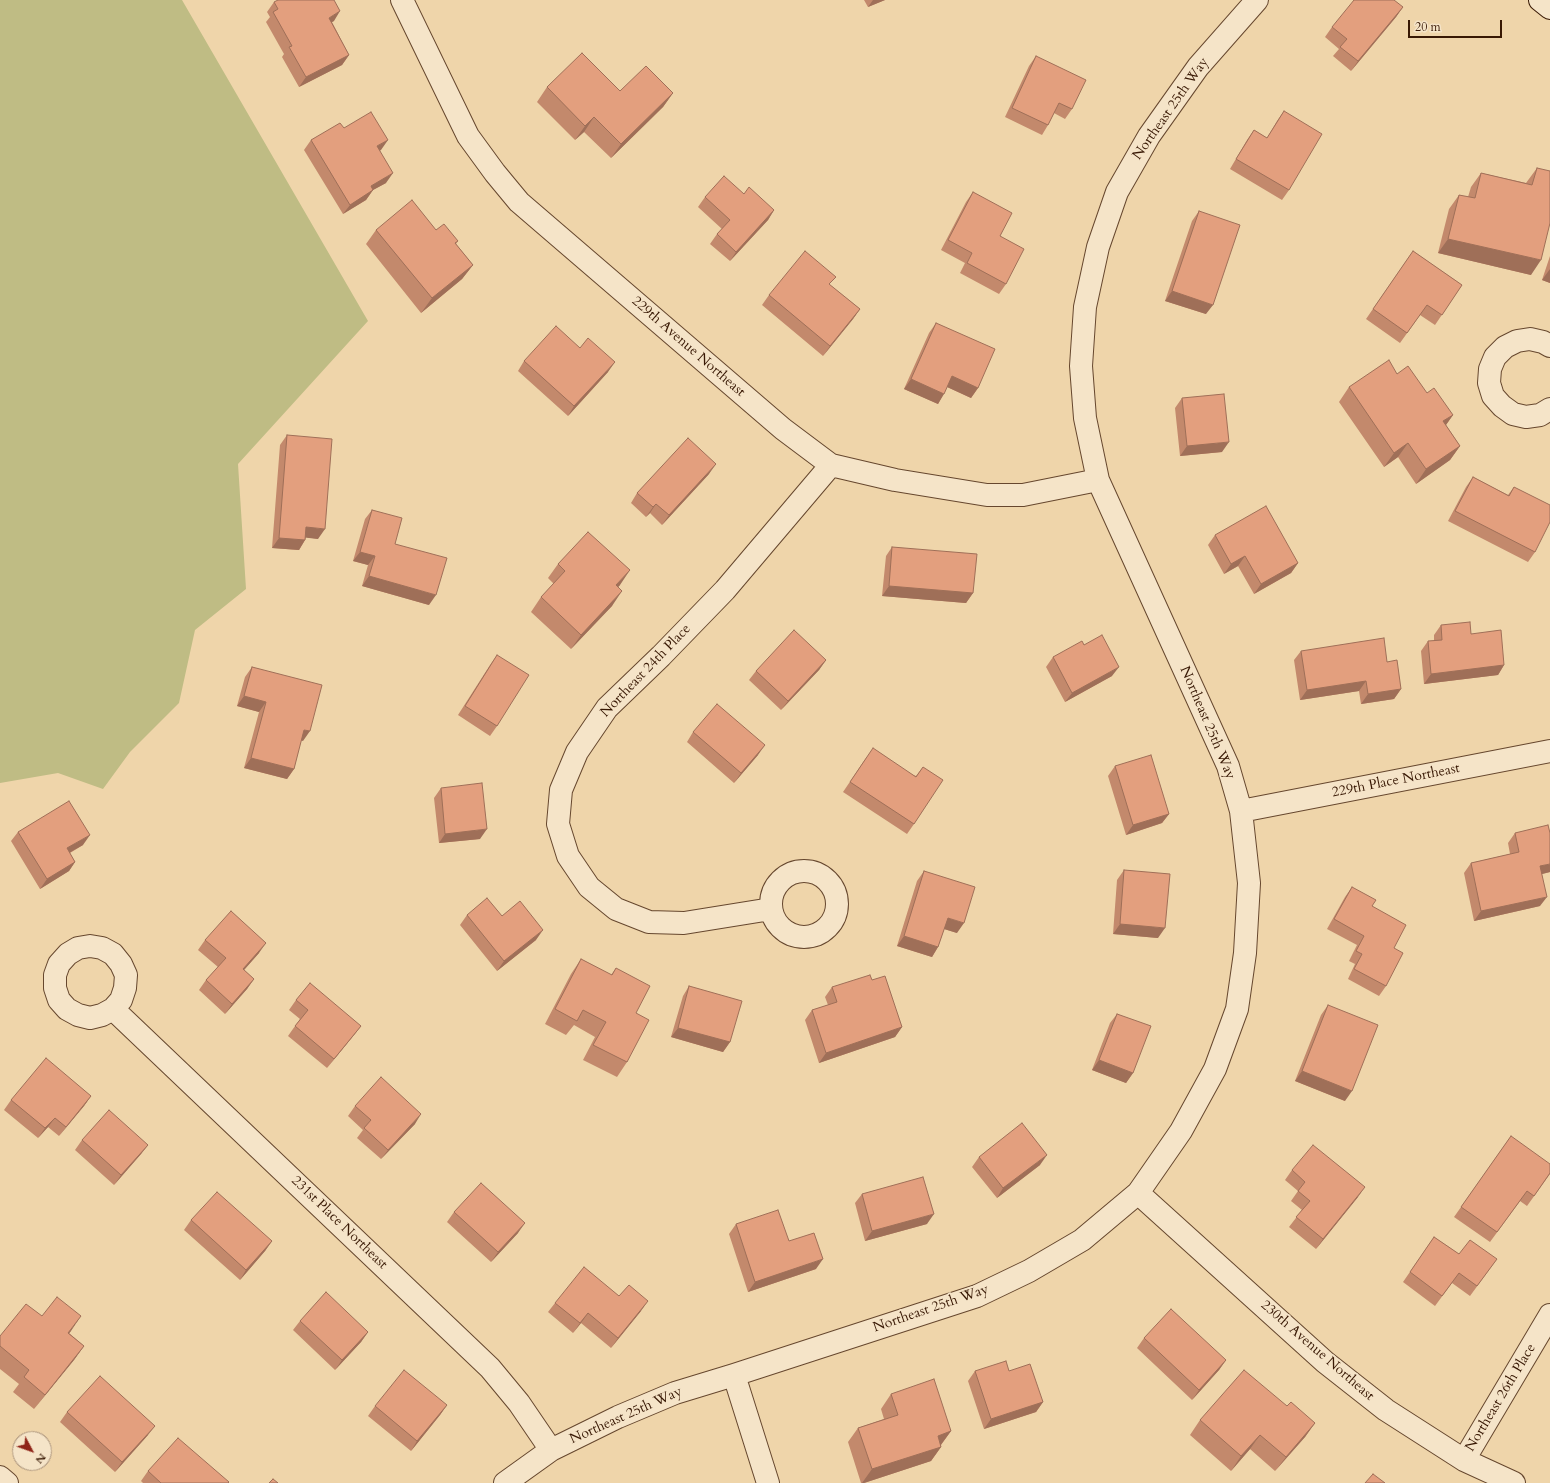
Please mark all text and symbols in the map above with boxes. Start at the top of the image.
scale bar [1410,12,1504,38]
text: 20 m [1415,19,1441,35]
street label: Northeast 25th Way [1129,55,1213,163]
street label: 229th Avenue Northeast [628,293,748,401]
street label: Northeast 24th Place [597,621,695,721]
street label: Northeast 25th Way [1176,664,1238,782]
street label: 229th Place Northeast [1331,760,1461,802]
street label: 231st Place Northeast [287,1173,391,1273]
street label: Northeast 25th Way [871,1281,991,1337]
street label: 230th Avenue Northeast [1257,1297,1377,1405]
street label: Northeast 26th Place [1462,1341,1540,1455]
street label: Northeast 25th Way [567,1384,685,1448]
north arrow [12,1431,52,1471]
text: N [32,1450,49,1467]

